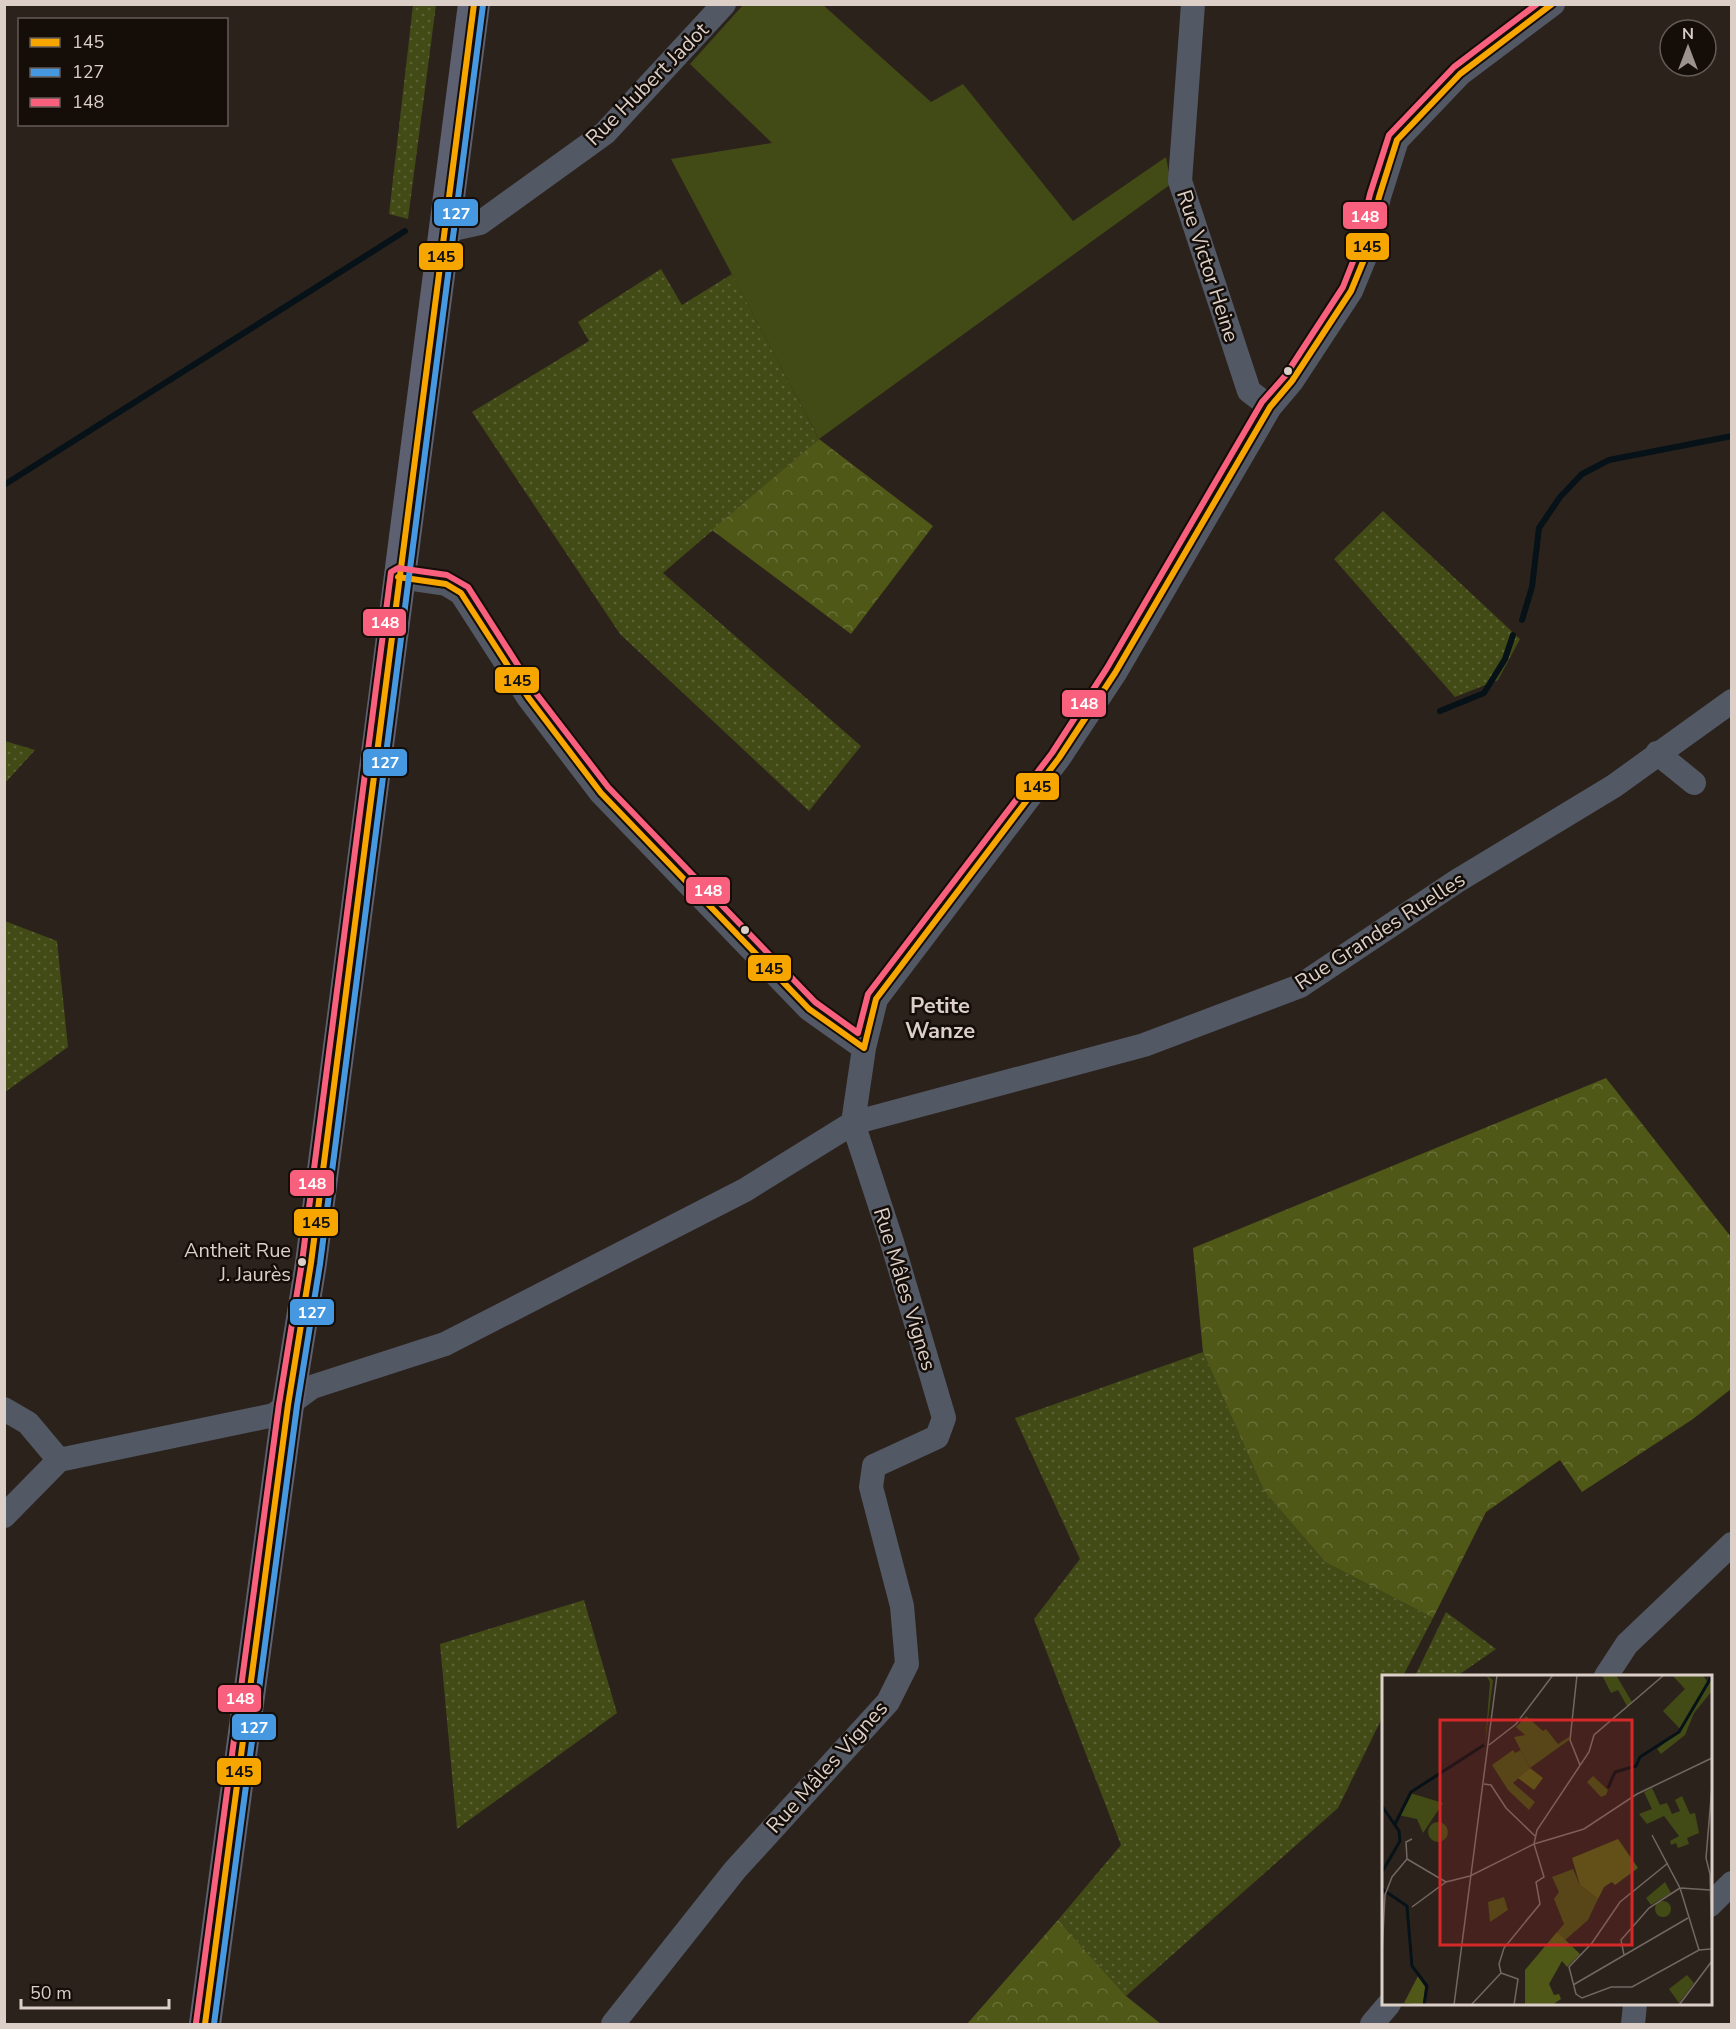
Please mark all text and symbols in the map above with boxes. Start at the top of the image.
street label: Rue Hubert Jadot [579,16,715,152]
legend [18,18,228,126]
north arrow [1658,18,1718,78]
text: N [1682,23,1694,45]
text: 145 [72,30,104,54]
text: 127 [72,60,104,84]
text: 148 [72,90,104,114]
street label: Rue Victor Heine [1170,186,1246,346]
line badge: 127 [433,198,479,227]
line badge: 148 [1342,201,1388,230]
text: 127 [442,203,470,225]
text: 148 [1351,206,1379,228]
line badge: 145 [1345,232,1390,261]
text: 145 [1353,236,1381,258]
line badge: 145 [418,242,464,271]
text: 145 [427,246,455,268]
unlabelled marker [1282,365,1294,377]
line badge: 148 [362,608,407,637]
text: 148 [371,612,399,634]
line badge: 145 [494,666,540,694]
text: 145 [503,670,531,692]
line badge: 148 [1061,689,1107,718]
text: 148 [1070,693,1098,715]
line badge: 127 [362,748,408,777]
text: 127 [371,752,399,774]
line badge: 145 [1015,772,1060,801]
text: 145 [1023,776,1051,798]
street label: Rue Grandes Ruelles [1289,865,1471,997]
line badge: 148 [685,876,731,905]
text: 148 [694,880,722,902]
unlabelled marker [739,924,751,936]
line badge: 145 [747,954,792,982]
text: 145 [755,958,783,980]
district label: Petite Wanze [905,991,975,1046]
line badge: 148 [289,1169,335,1197]
text: 148 [298,1173,326,1195]
street label: Rue Mâles Vignes [867,1204,943,1374]
line badge: 145 [293,1208,339,1237]
text: 145 [302,1212,330,1234]
place label: Antheit Rue J. Jaurès [184,1237,291,1288]
marker: Antheit Rue J. Jaurès [296,1256,308,1268]
line badge: 127 [289,1298,335,1326]
text: 127 [298,1302,326,1324]
inset map [1382,1675,1712,2005]
line badge: 148 [217,1684,262,1713]
text: 148 [226,1688,254,1710]
street label: Rue Mâles Vignes [760,1695,894,1839]
line badge: 127 [231,1713,277,1741]
text: 127 [240,1717,268,1739]
line badge: 145 [216,1757,262,1786]
text: 145 [225,1761,253,1783]
scale bar [21,1972,170,2010]
text: 50 m [30,1981,72,2005]

